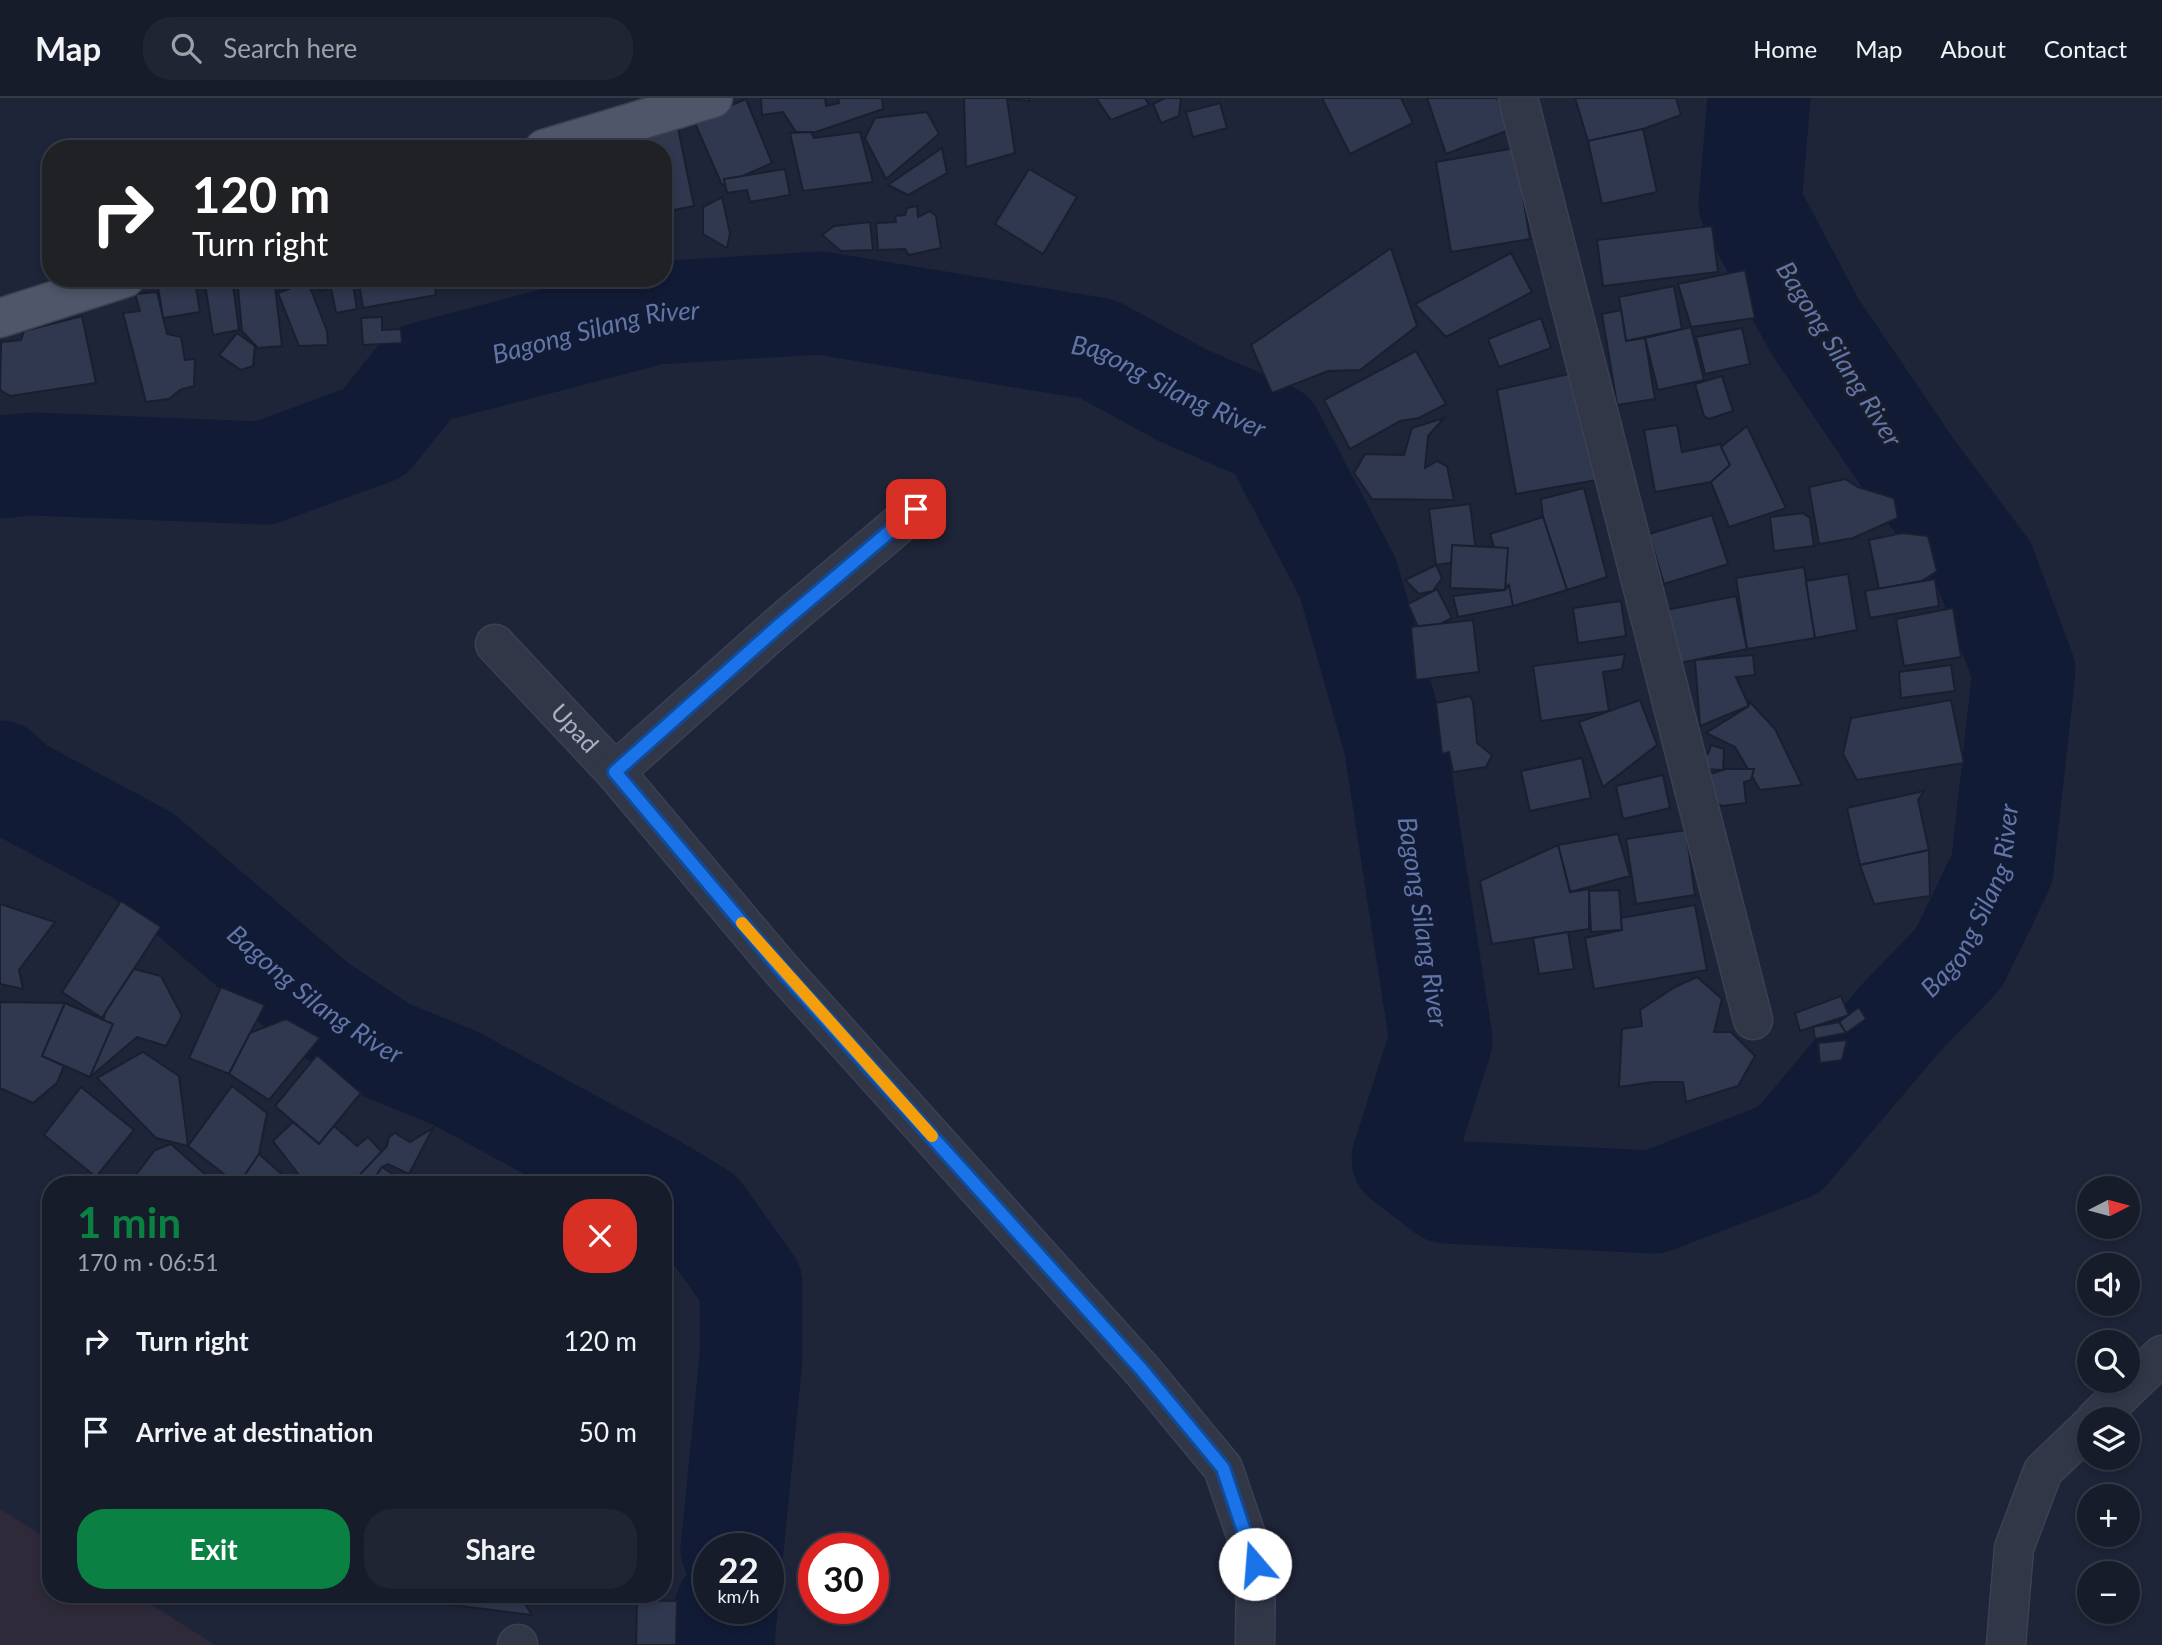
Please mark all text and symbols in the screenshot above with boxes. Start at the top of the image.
search box [143,17,633,80]
text: Map [35,28,101,68]
icon: search [167,29,205,67]
text: Search here [223,32,357,64]
text: Home [1753,34,1817,63]
text: Map [1855,34,1903,63]
text: About [1941,34,2006,63]
text: Contact [2044,34,2127,63]
text: 120 m [192,165,330,223]
icon: right [77,168,168,259]
text: Turn right [192,224,328,263]
water label: Bagong Silang River [1770,255,1910,453]
water label: Bagong Silang River [488,293,701,370]
water label: Bagong Silang River [1069,328,1272,445]
pin [886,479,946,539]
icon: arrive [897,490,935,528]
street label: Upad [546,697,605,758]
water label: Bagong Silang River [1913,801,2024,1003]
water label: Bagong Silang River [1392,814,1456,1030]
water label: Bagong Silang River [221,918,408,1070]
north arrow [2077,1176,2140,1239]
map controls [2077,1176,2140,1624]
text: 1 min [77,1197,181,1247]
button: close [563,1199,637,1273]
text: 170 m · 06:51 [77,1248,219,1276]
button: sound [2077,1253,2140,1316]
icon: right [77,1322,115,1360]
text: Turn right [136,1325,249,1357]
text: 120 m [564,1325,637,1357]
button: search [2077,1330,2140,1393]
button: layers [2077,1407,2140,1470]
icon: arrive [77,1413,115,1451]
text: Arrive at destination [136,1416,373,1448]
text: 50 m [579,1416,637,1448]
button: + [2077,1484,2140,1547]
button: Exit [77,1509,350,1589]
button: Share [364,1509,637,1589]
position arrow [1218,1527,1292,1601]
speed limit sign: 30 [798,1533,889,1624]
text: 22 [718,1548,759,1590]
button: − [2077,1561,2140,1624]
text: km/h [717,1585,760,1607]

